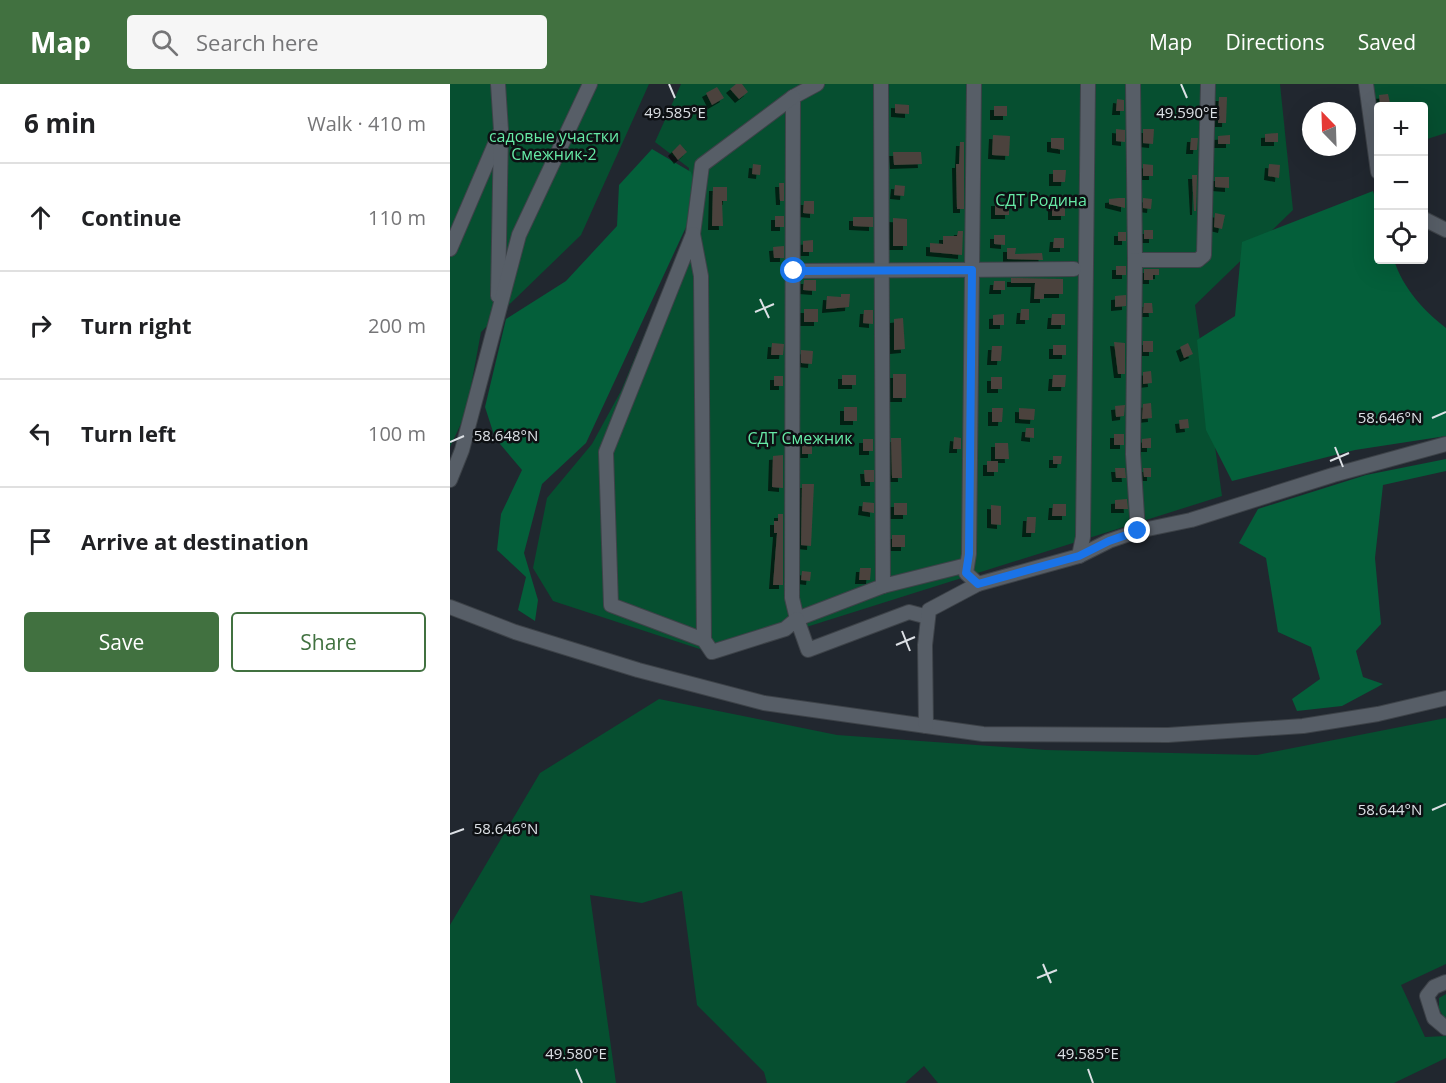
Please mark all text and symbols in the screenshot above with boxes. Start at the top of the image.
search box [127,15,547,69]
text: Map [30,23,91,61]
icon: search [148,26,181,59]
text: Search here [196,27,319,57]
text: Map [1149,28,1192,56]
text: Directions [1225,28,1325,56]
text: Saved [1358,28,1416,56]
text: 49.585°E [644,102,706,122]
text: 49.590°E [1156,102,1218,122]
north arrow [1302,102,1356,156]
map controls [1374,102,1428,264]
button: + [1374,102,1428,156]
text: 6 min [24,105,96,141]
text: Walk · 410 m [307,110,426,137]
park label: садовые участки Смежник-2 [489,125,619,165]
button: − [1374,156,1428,210]
park label: СДТ Родина [995,189,1087,211]
icon: ahead [24,201,57,234]
text: Continue [81,202,181,232]
text: 110 m [368,204,426,231]
button: locate [1374,210,1428,264]
route start [780,257,806,283]
icon: right [24,309,57,342]
text: Turn right [81,310,192,340]
text: 200 m [368,312,426,339]
text: 58.646°N [1358,407,1422,427]
icon: left [24,417,57,450]
text: Turn left [81,418,176,448]
text: 100 m [368,420,426,447]
text: 58.648°N [474,425,538,445]
park label: СДТ Смежник [747,427,853,449]
route end [1124,517,1150,543]
icon: arrive [24,525,57,558]
text: Arrive at destination [81,526,309,556]
button: Save [24,612,219,672]
button: Share [231,612,426,672]
text: 58.644°N [1358,799,1422,819]
text: 58.646°N [474,818,538,838]
text: 49.580°E [545,1043,607,1063]
text: 49.585°E [1057,1043,1119,1063]

